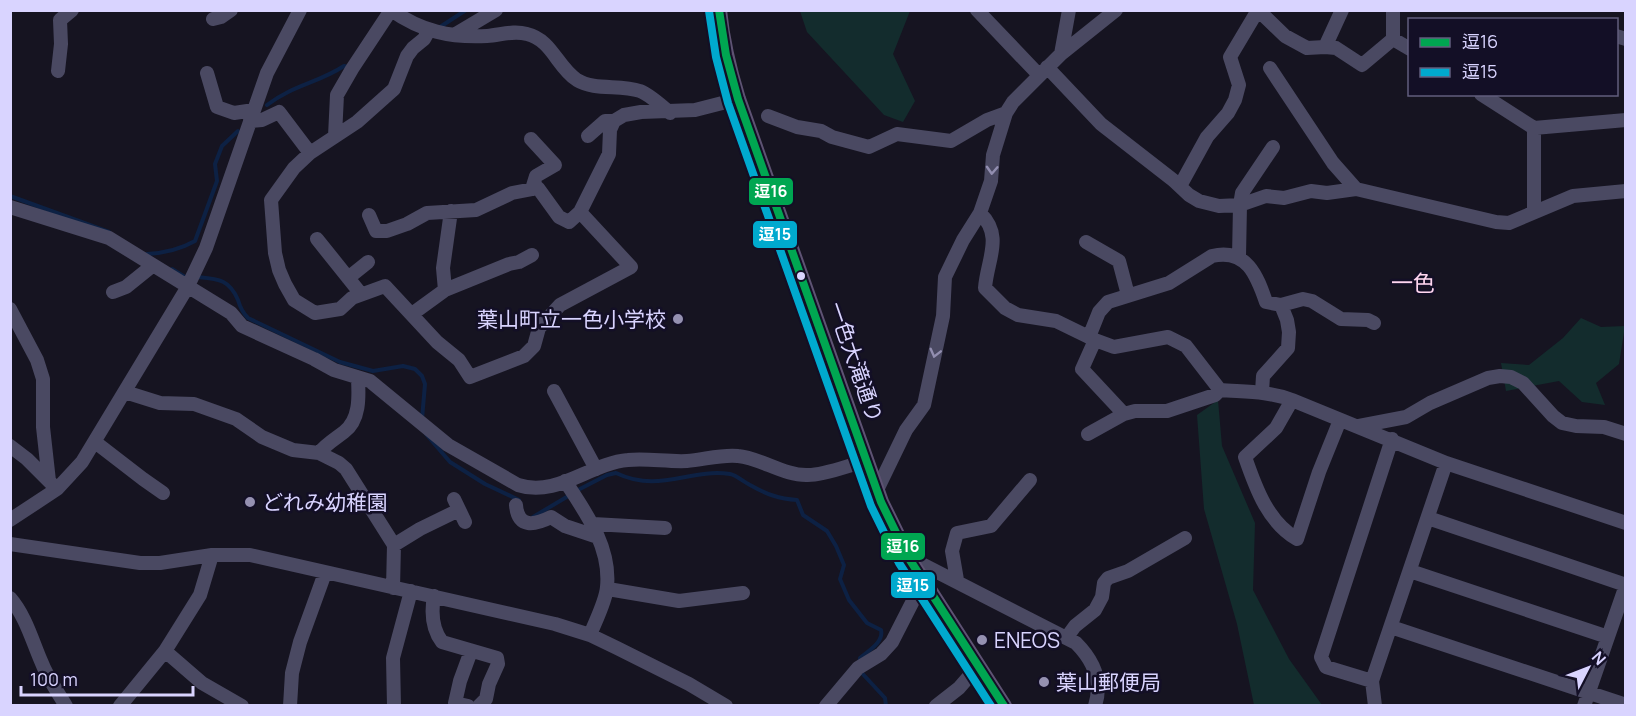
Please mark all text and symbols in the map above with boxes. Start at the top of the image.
legend [1408,18,1618,96]
text: 逗16 [1462,29,1498,53]
text: 逗15 [1462,59,1497,83]
one-way arrow [985,165,998,174]
line badge: 逗16 [748,177,794,206]
text: 逗16 [755,180,788,202]
line badge: 逗15 [752,220,798,249]
text: 逗15 [759,223,791,245]
district label: 一色 [1391,268,1435,298]
unlabelled marker [795,270,807,282]
street label: 一色大滝通り [822,298,890,426]
place label: 葉山町立一色小学校 [477,305,666,333]
marker: 葉山町立一色小学校 [671,312,685,326]
one-way arrow [929,347,942,357]
place label: どれみ幼稚園 [262,488,388,516]
marker: どれみ幼稚園 [243,495,257,509]
line badge: 逗16 [880,532,926,561]
text: 逗16 [887,535,920,557]
line badge: 逗15 [890,571,936,599]
text: 逗15 [897,574,929,596]
place label: ENEOS [994,626,1060,654]
marker: ENEOS [975,633,989,647]
north arrow [1558,638,1618,698]
text: N [1587,646,1611,670]
scale bar [21,659,194,697]
text: 100 m [30,667,78,691]
place label: 葉山郵便局 [1056,668,1161,696]
marker: 葉山郵便局 [1037,675,1051,689]

